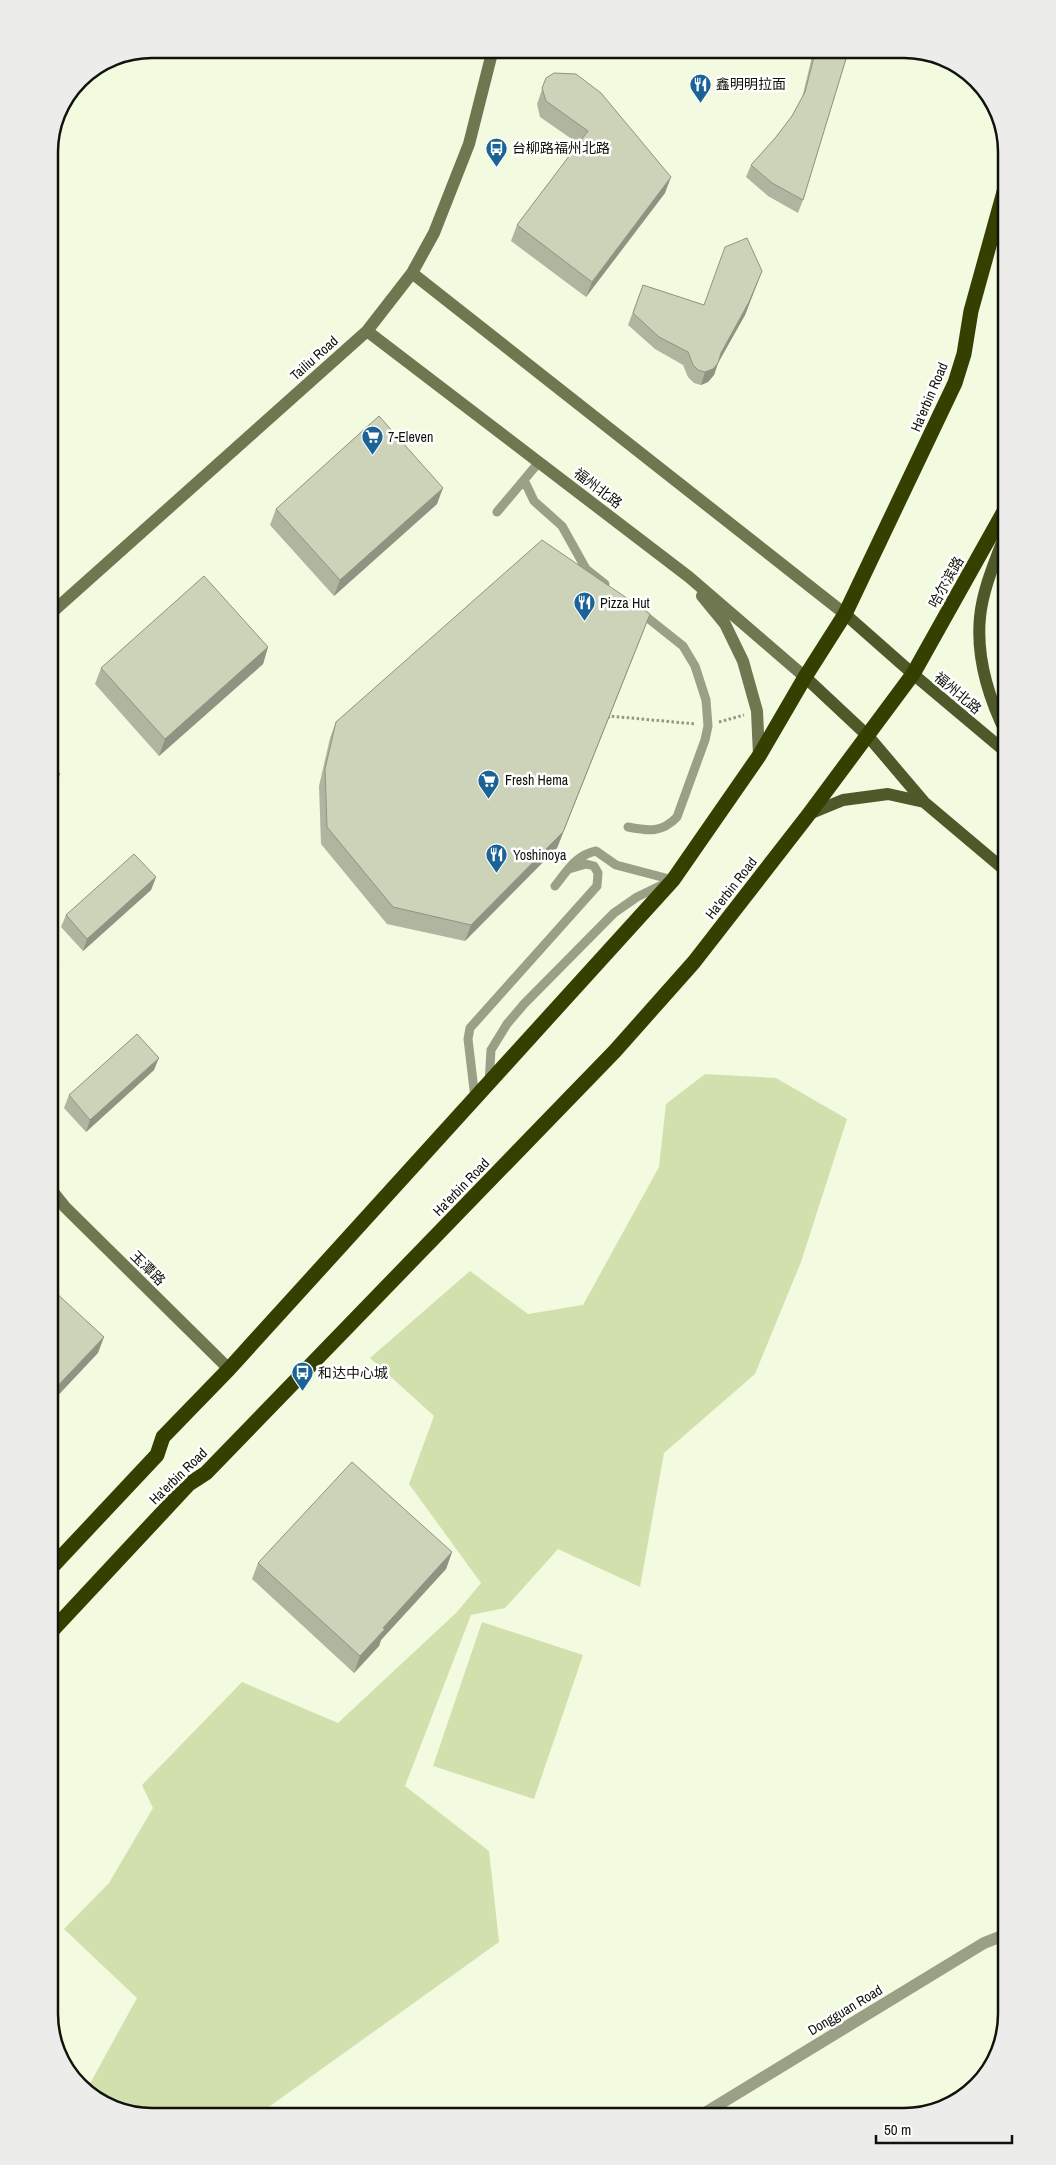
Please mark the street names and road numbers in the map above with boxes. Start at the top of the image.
street label: Tailiu Road [286,332,342,384]
street label: Ha'erbin Road [906,360,952,434]
street label: 福州北路 [570,464,626,512]
street label: 哈尔滨路 [925,553,967,611]
street label: 福州北路 [931,668,985,718]
street label: Ha'erbin Road [701,853,761,923]
street label: Ha'erbin Road [429,1154,493,1220]
street label: 玉潭路 [127,1247,169,1289]
street label: Ha'erbin Road [145,1444,211,1508]
street label: Dongguan Road [805,1981,885,2039]

